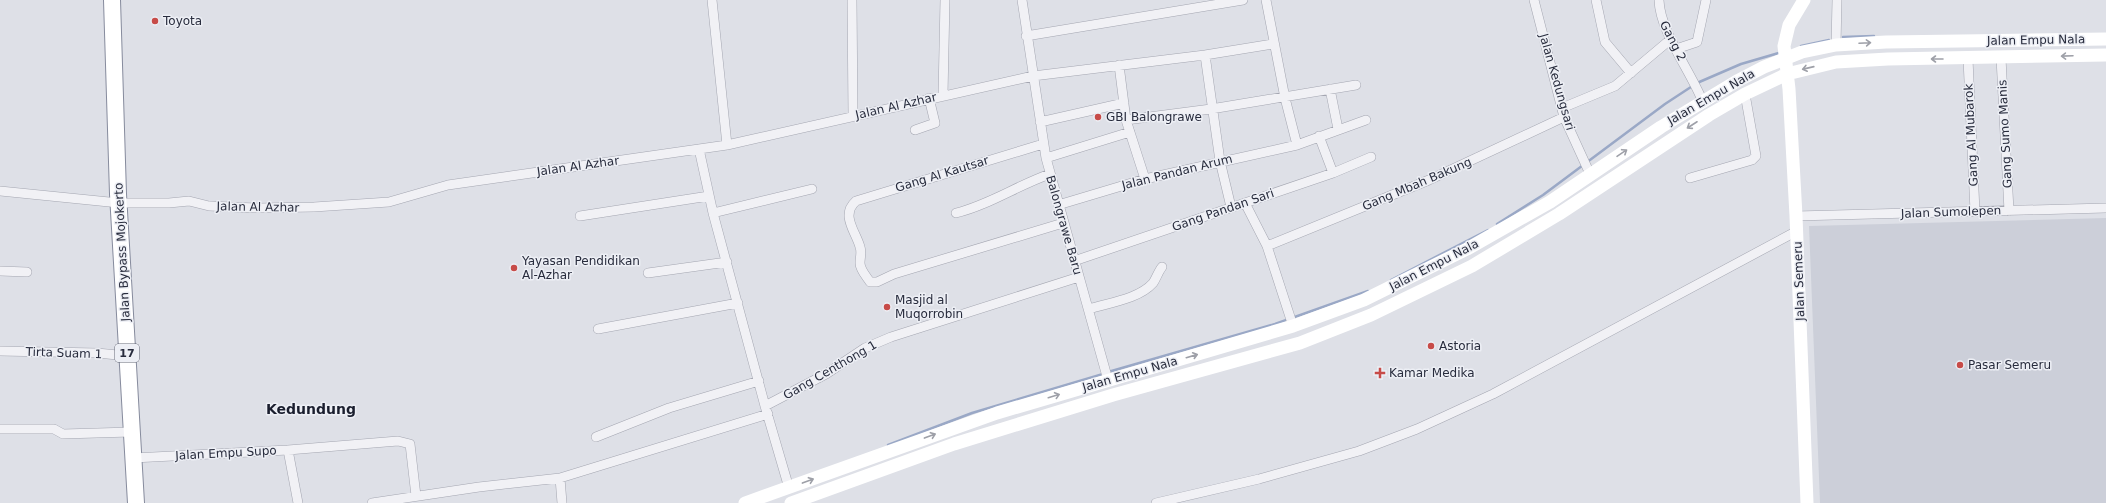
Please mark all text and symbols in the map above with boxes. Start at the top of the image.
place label: Toyota [162,14,202,28]
marker: Toyota [150,16,160,26]
street label: Gang 2 [1657,19,1689,63]
street label: Jalan Kedungsari [1536,31,1578,132]
street label: Jalan Empu Nala [1986,32,2085,48]
one-way arrow [1858,40,1871,47]
one-way arrow [2061,52,2074,60]
one-way arrow [1931,55,1944,63]
one-way arrow [1802,64,1815,72]
street label: Jalan Empu Nala [1664,66,1757,128]
street label: Gang Sumo Manis [1995,79,2015,189]
street label: Gang Al Mubarok [1961,83,1981,187]
street label: Jalan Al Azhar [853,90,938,122]
place label: GBI Balongrawe [1106,110,1202,124]
marker: GBI Balongrawe [1093,112,1103,122]
one-way arrow [1686,122,1698,130]
one-way arrow [1616,149,1627,157]
street label: Jalan Pandan Arum [1119,151,1234,193]
street label: Jalan Al Azhar [535,153,620,179]
street label: Gang Al Kautsar [894,153,990,195]
street label: Gang Mbah Bakung [1360,155,1474,213]
street label: Balongrawe Baru [1043,174,1085,276]
street label: Jalan Bypass Mojokerto [111,182,133,323]
street label: Gang Pandan Sari [1170,186,1276,234]
street label: Jalan Al Azhar [216,199,300,215]
street label: Jalan Sumolepen [1899,203,2002,221]
street label: Jalan Empu Nala [1386,236,1481,294]
street label: Jalan Semeru [1791,241,1807,322]
place label: Yayasan Pendidikan Al-Azhar [521,254,640,282]
marker: Yayasan Pendidikan Al-Azhar [509,263,519,273]
place label: Masjid al Muqorrobin [895,293,963,321]
marker: Masjid al Muqorrobin [882,302,892,312]
street label: Gang Centhong 1 [781,338,879,402]
place label: Astoria [1439,339,1481,353]
marker: Astoria [1426,341,1436,351]
road number: 17 [115,344,139,362]
street label: Tirta Suam 1 [24,345,103,361]
one-way arrow [1185,351,1198,359]
street label: Jalan Empu Nala [1080,354,1179,395]
place label: Pasar Semeru [1968,358,2051,372]
marker: Pasar Semeru [1955,360,1965,370]
place label: Kamar Medika [1389,366,1475,380]
marker: Kamar Medika [1374,367,1386,379]
one-way arrow [1047,392,1060,399]
district label: Kedundung [266,401,356,417]
one-way arrow [924,432,936,440]
street label: Jalan Empu Supo [174,443,277,463]
one-way arrow [802,476,814,484]

